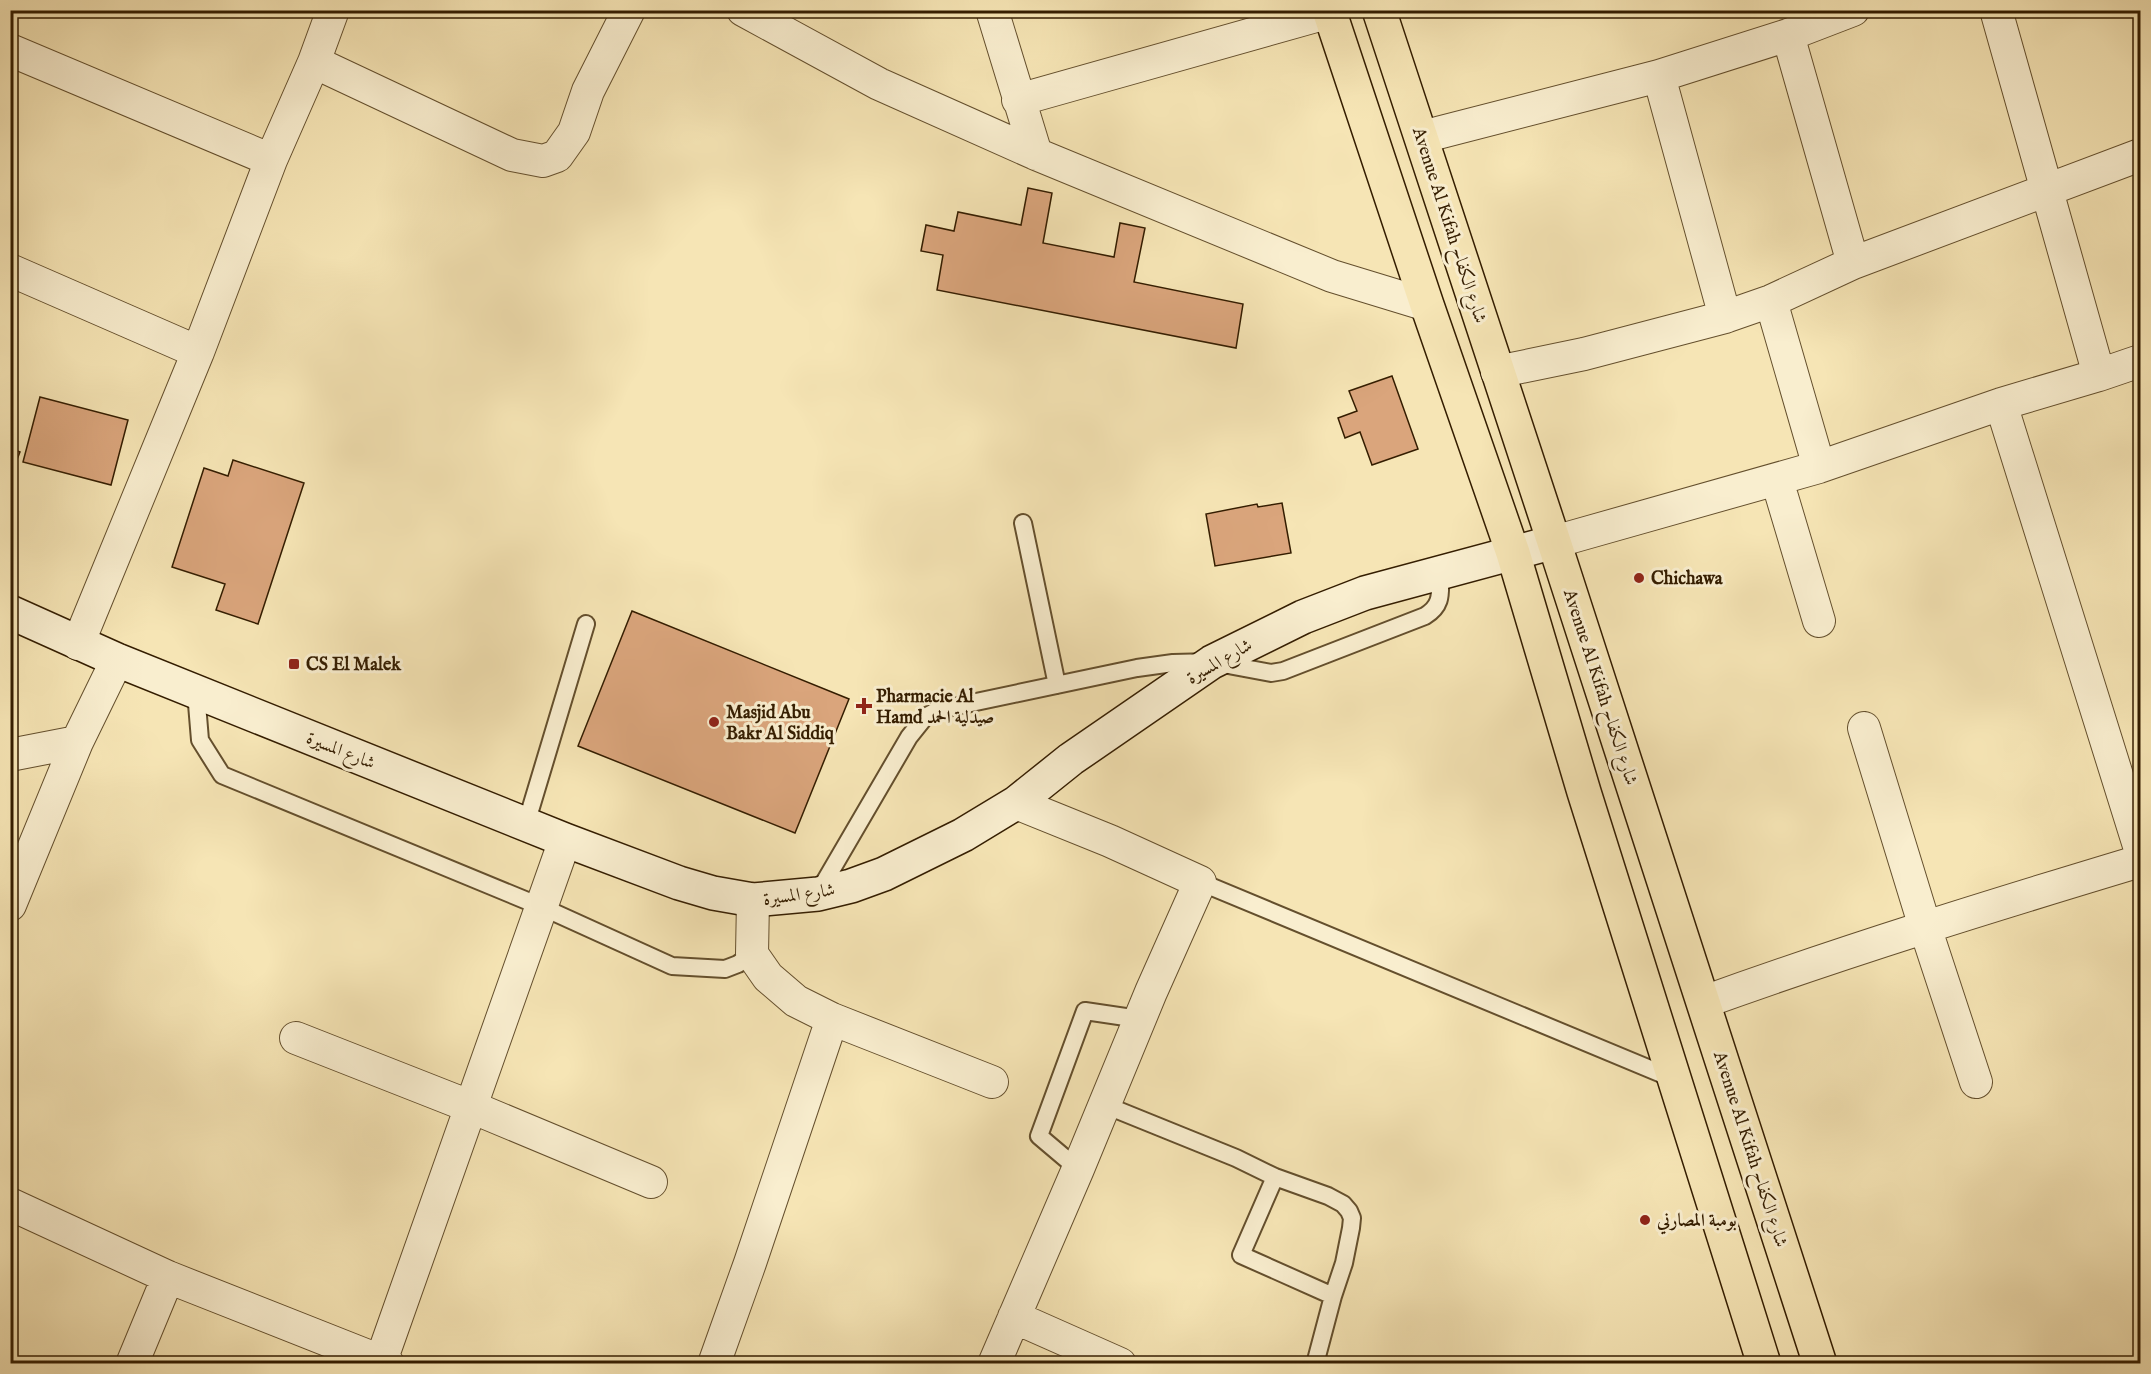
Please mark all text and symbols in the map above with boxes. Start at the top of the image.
street label: Avenue Al Kifah شارع الكفاح [1403,124,1491,327]
place label: Chichawa [1651,568,1724,591]
marker: Chichawa [1632,571,1646,585]
street label: Avenue Al Kifah شارع الكفاح [1554,586,1642,789]
street label: شارع المسيرة [1183,634,1258,692]
place label: CS El Malek [306,654,402,677]
marker: CS El Malek [287,657,301,671]
place label: Pharmacie Al Hamd صيدلية الحمد [876,686,994,730]
marker: Pharmacie Al Hamd صيدلية الحمد [857,699,871,713]
place label: Masjid Abu Bakr Al Siddiq [726,702,835,746]
marker: Masjid Abu Bakr Al Siddiq [707,715,721,729]
street label: شارع المسيرة [302,727,378,777]
street label: شارع المسيرة [762,879,837,914]
street label: Avenue Al Kifah شارع الكفاح [1704,1048,1792,1251]
place label: بومبة المصارني [1656,1210,1737,1235]
marker: بومبة المصارني [1638,1213,1652,1227]

